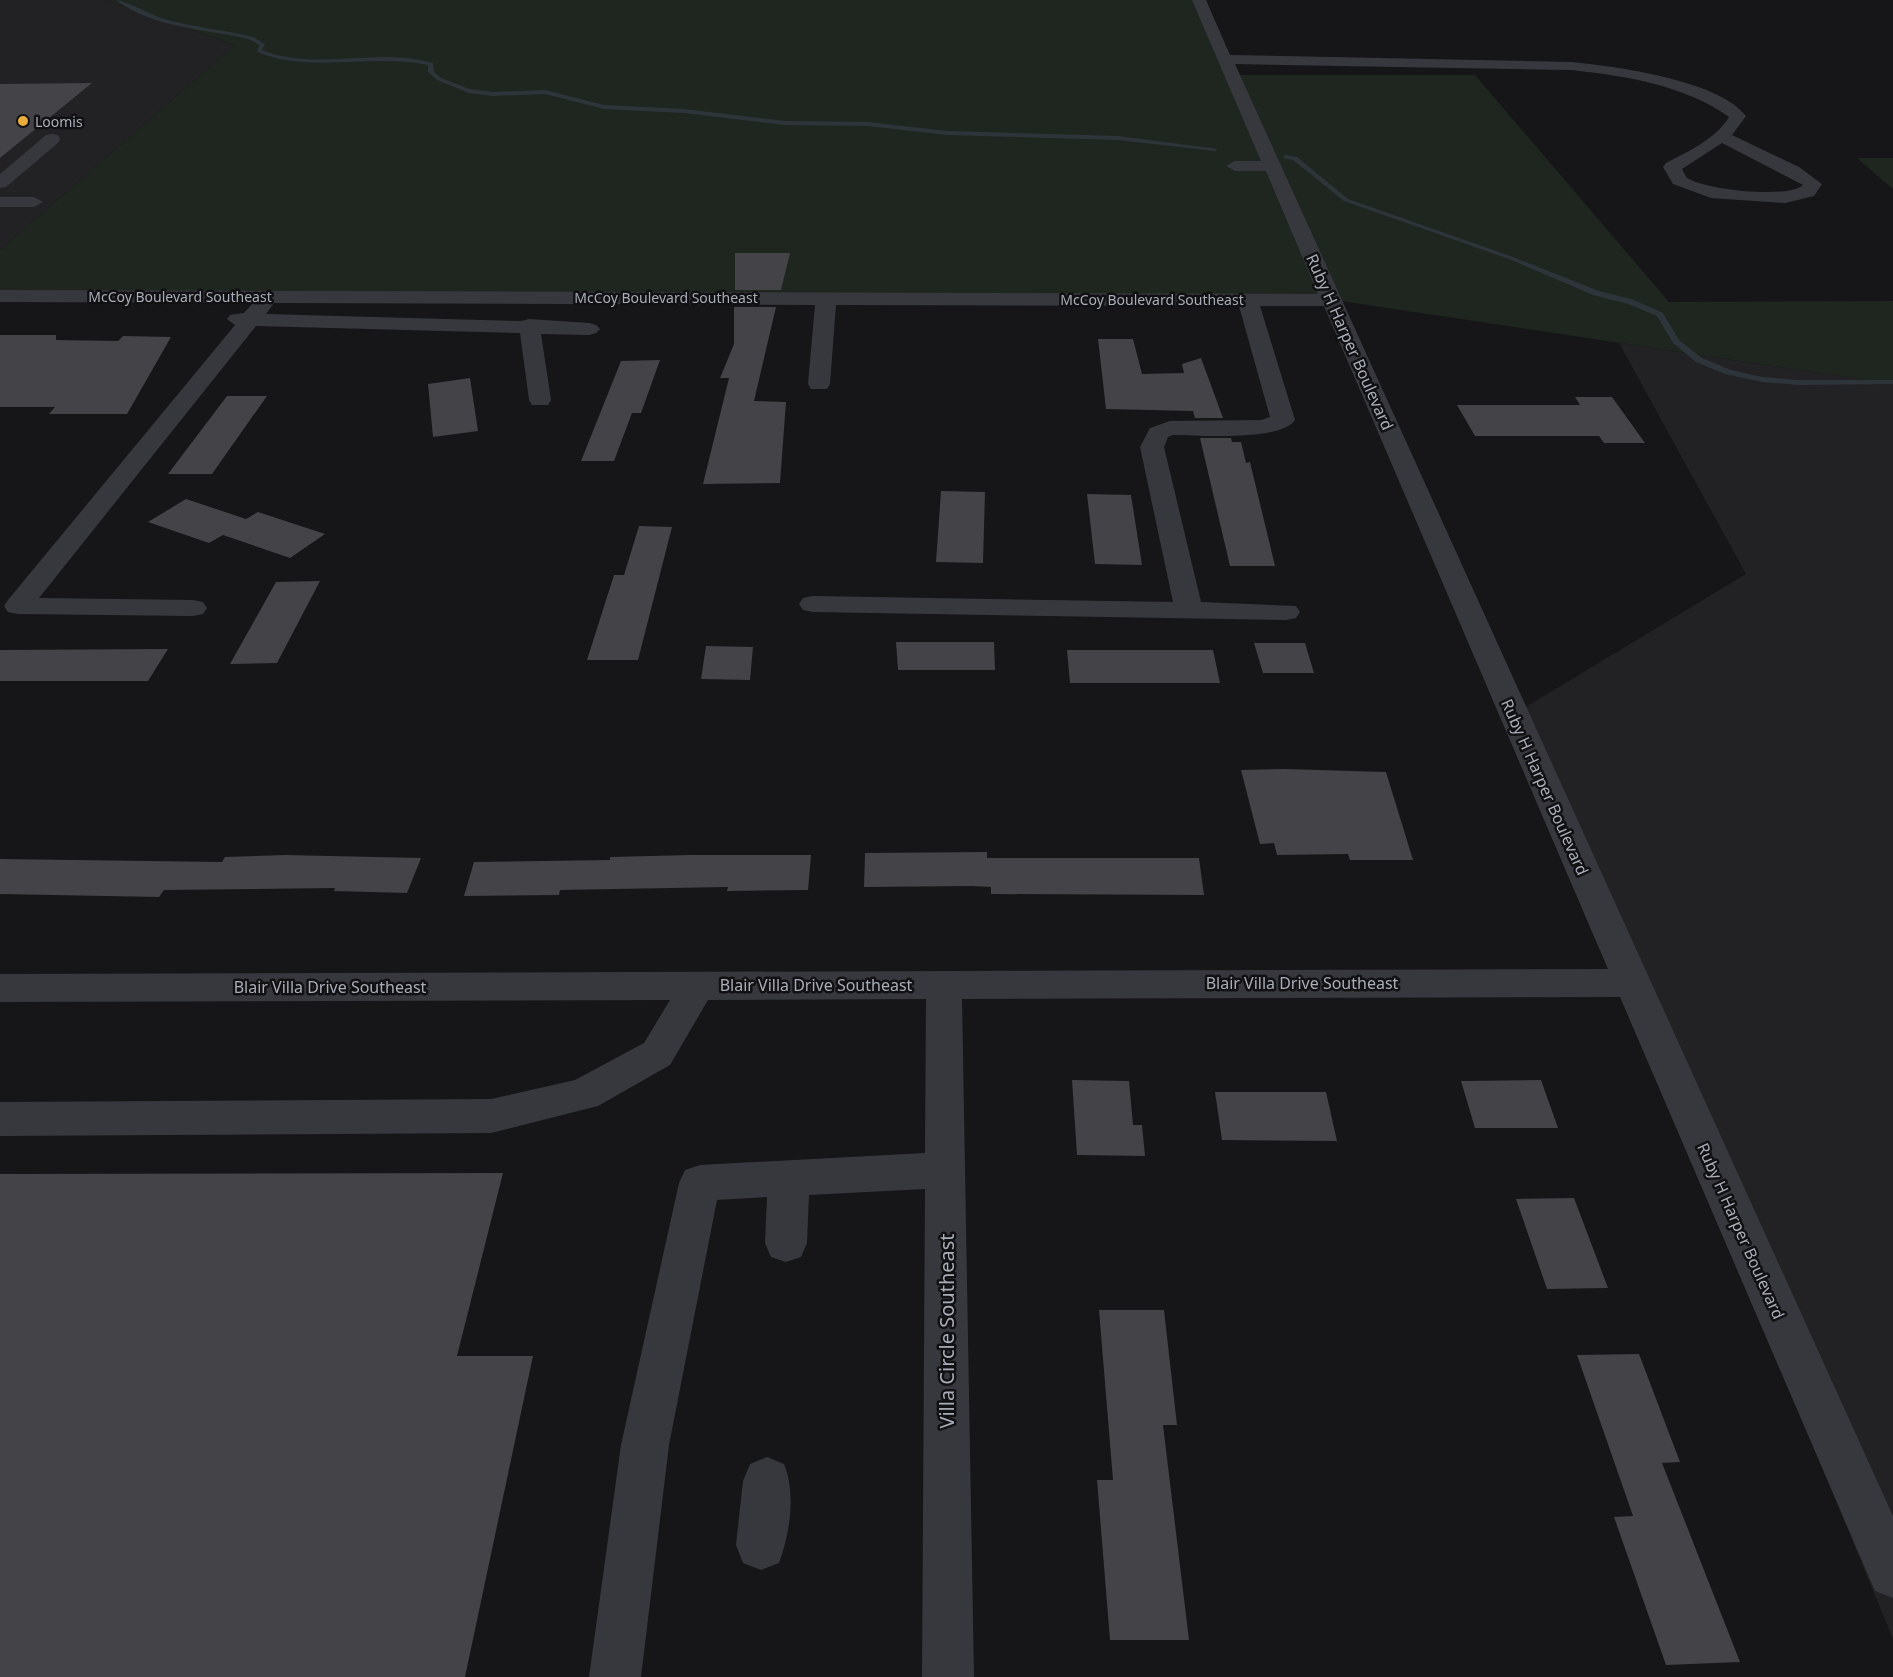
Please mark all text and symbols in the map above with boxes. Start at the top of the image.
place label: Loomis [35,112,83,131]
marker: Loomis [16,114,30,128]
street label: Ruby H Harper Boulevard [1301,250,1399,434]
street label: McCoy Boulevard Southeast [88,287,272,306]
street label: McCoy Boulevard Southeast [574,288,758,307]
street label: McCoy Boulevard Southeast [1060,290,1244,309]
street label: Ruby H Harper Boulevard [1496,695,1594,879]
street label: Blair Villa Drive Southeast [1206,972,1399,994]
street label: Blair Villa Drive Southeast [720,974,913,996]
street label: Blair Villa Drive Southeast [234,976,427,998]
street label: Ruby H Harper Boulevard [1692,1139,1790,1323]
street label: Villa Circle Southeast [933,1233,960,1429]

